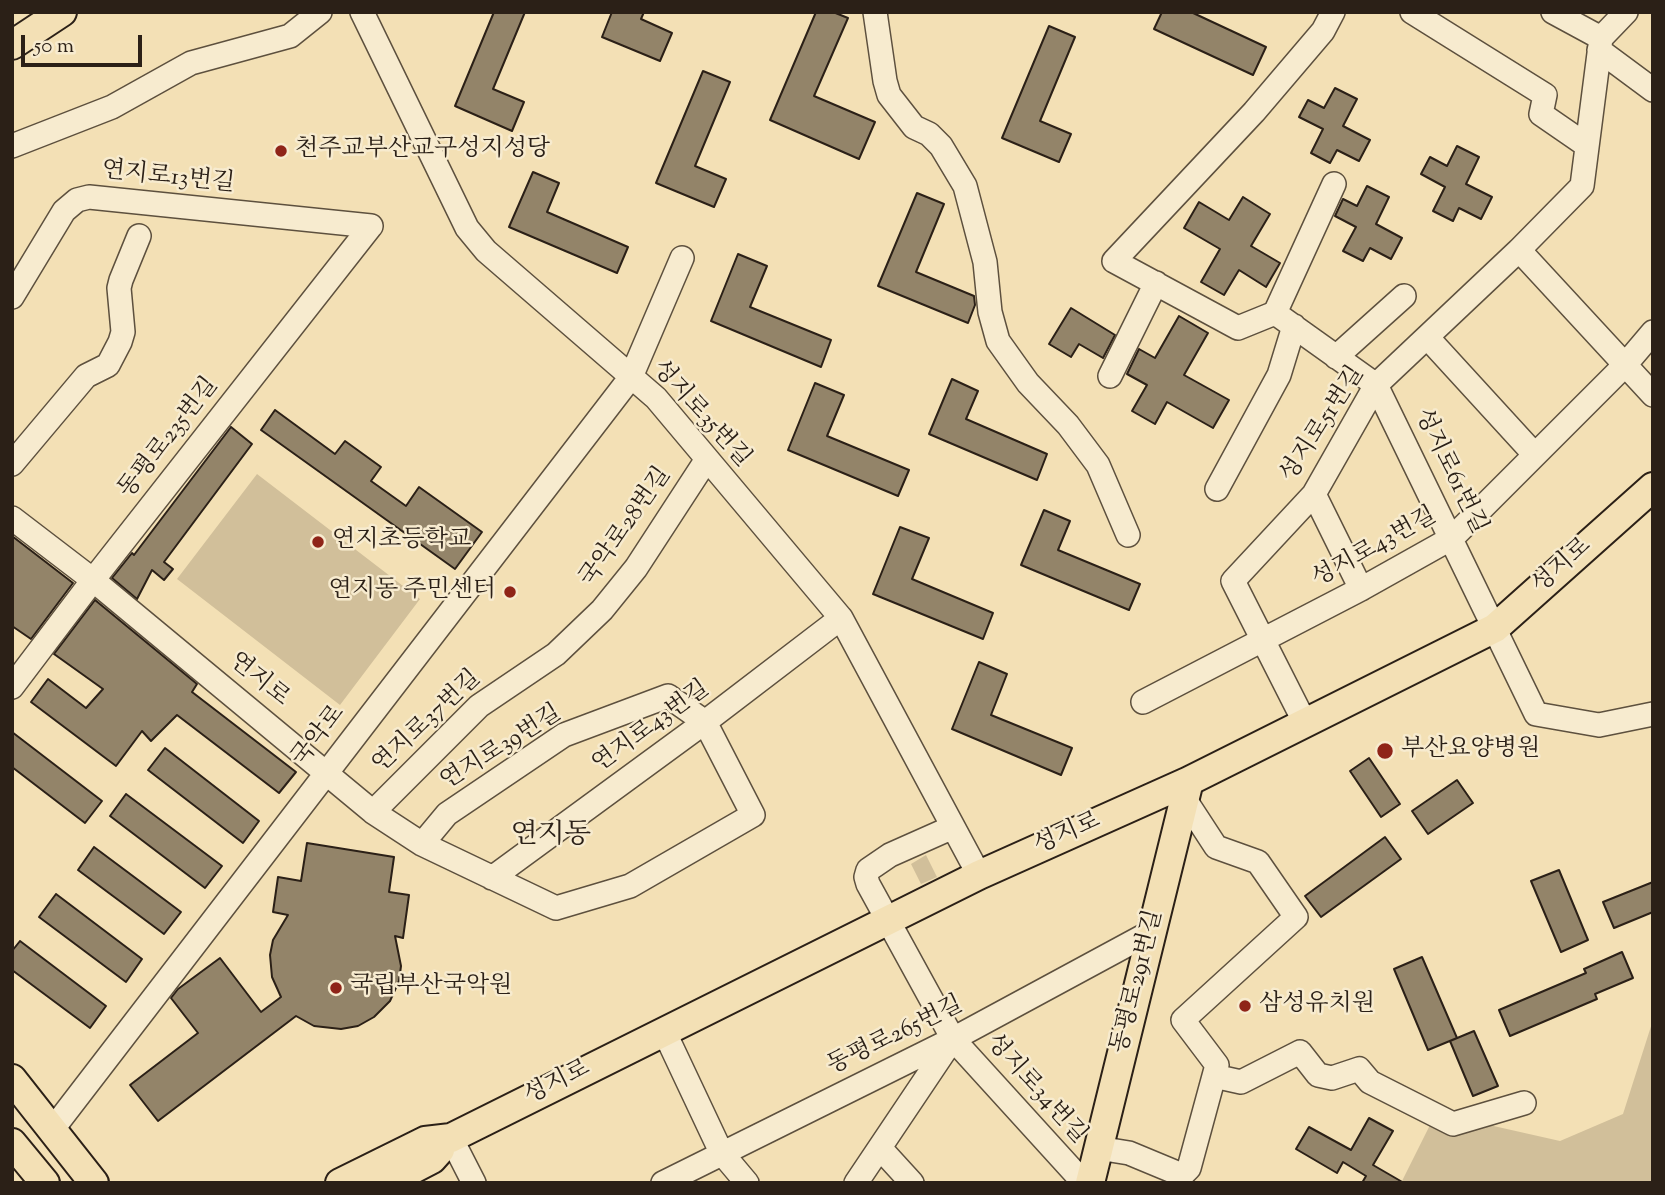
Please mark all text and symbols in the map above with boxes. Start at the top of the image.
scale bar [24,21,145,65]
text: 50 m [34,32,74,62]
place label: 천주교부산교구성지성당 [295,137,550,165]
marker: 천주교부산교구성지성당 [273,143,289,159]
street label: 연지로13번길 [100,158,236,200]
street label: 성지로35번길 [645,356,755,474]
street label: 성지로51번길 [1276,362,1372,488]
street label: 동평로235번길 [114,373,226,505]
street label: 성지로61번길 [1406,405,1492,539]
street label: 국악로28번길 [575,463,679,593]
street label: 성지로43번길 [1308,503,1442,595]
place label: 연지초등학교 [332,528,471,556]
street label: 성지로 [1528,533,1598,601]
marker: 연지초등학교 [310,534,326,550]
place label: 연지동 주민센터 [329,578,496,606]
marker: 연지동 주민센터 [502,584,518,600]
street label: 연지로 [222,648,294,714]
street label: 연지로37번길 [368,666,488,780]
street label: 연지로43번길 [588,676,716,780]
street label: 연지로39번길 [436,700,568,798]
street label: 국악로 [287,701,353,773]
place label: 부산요양병원 [1401,737,1540,765]
marker: 부산요양병원 [1375,741,1395,761]
street label: 성지로 [1030,808,1106,862]
district label: 연지동 [510,820,592,854]
street label: 동평로291번길 [1107,907,1171,1057]
place label: 국립부산국악원 [350,974,512,1002]
marker: 국립부산국악원 [328,980,344,996]
street label: 동평로265번길 [823,992,969,1082]
place label: 삼성유치원 [1259,992,1375,1020]
marker: 삼성유치원 [1237,998,1253,1014]
street label: 성지로34번길 [978,1029,1092,1151]
street label: 성지로 [520,1055,596,1113]

